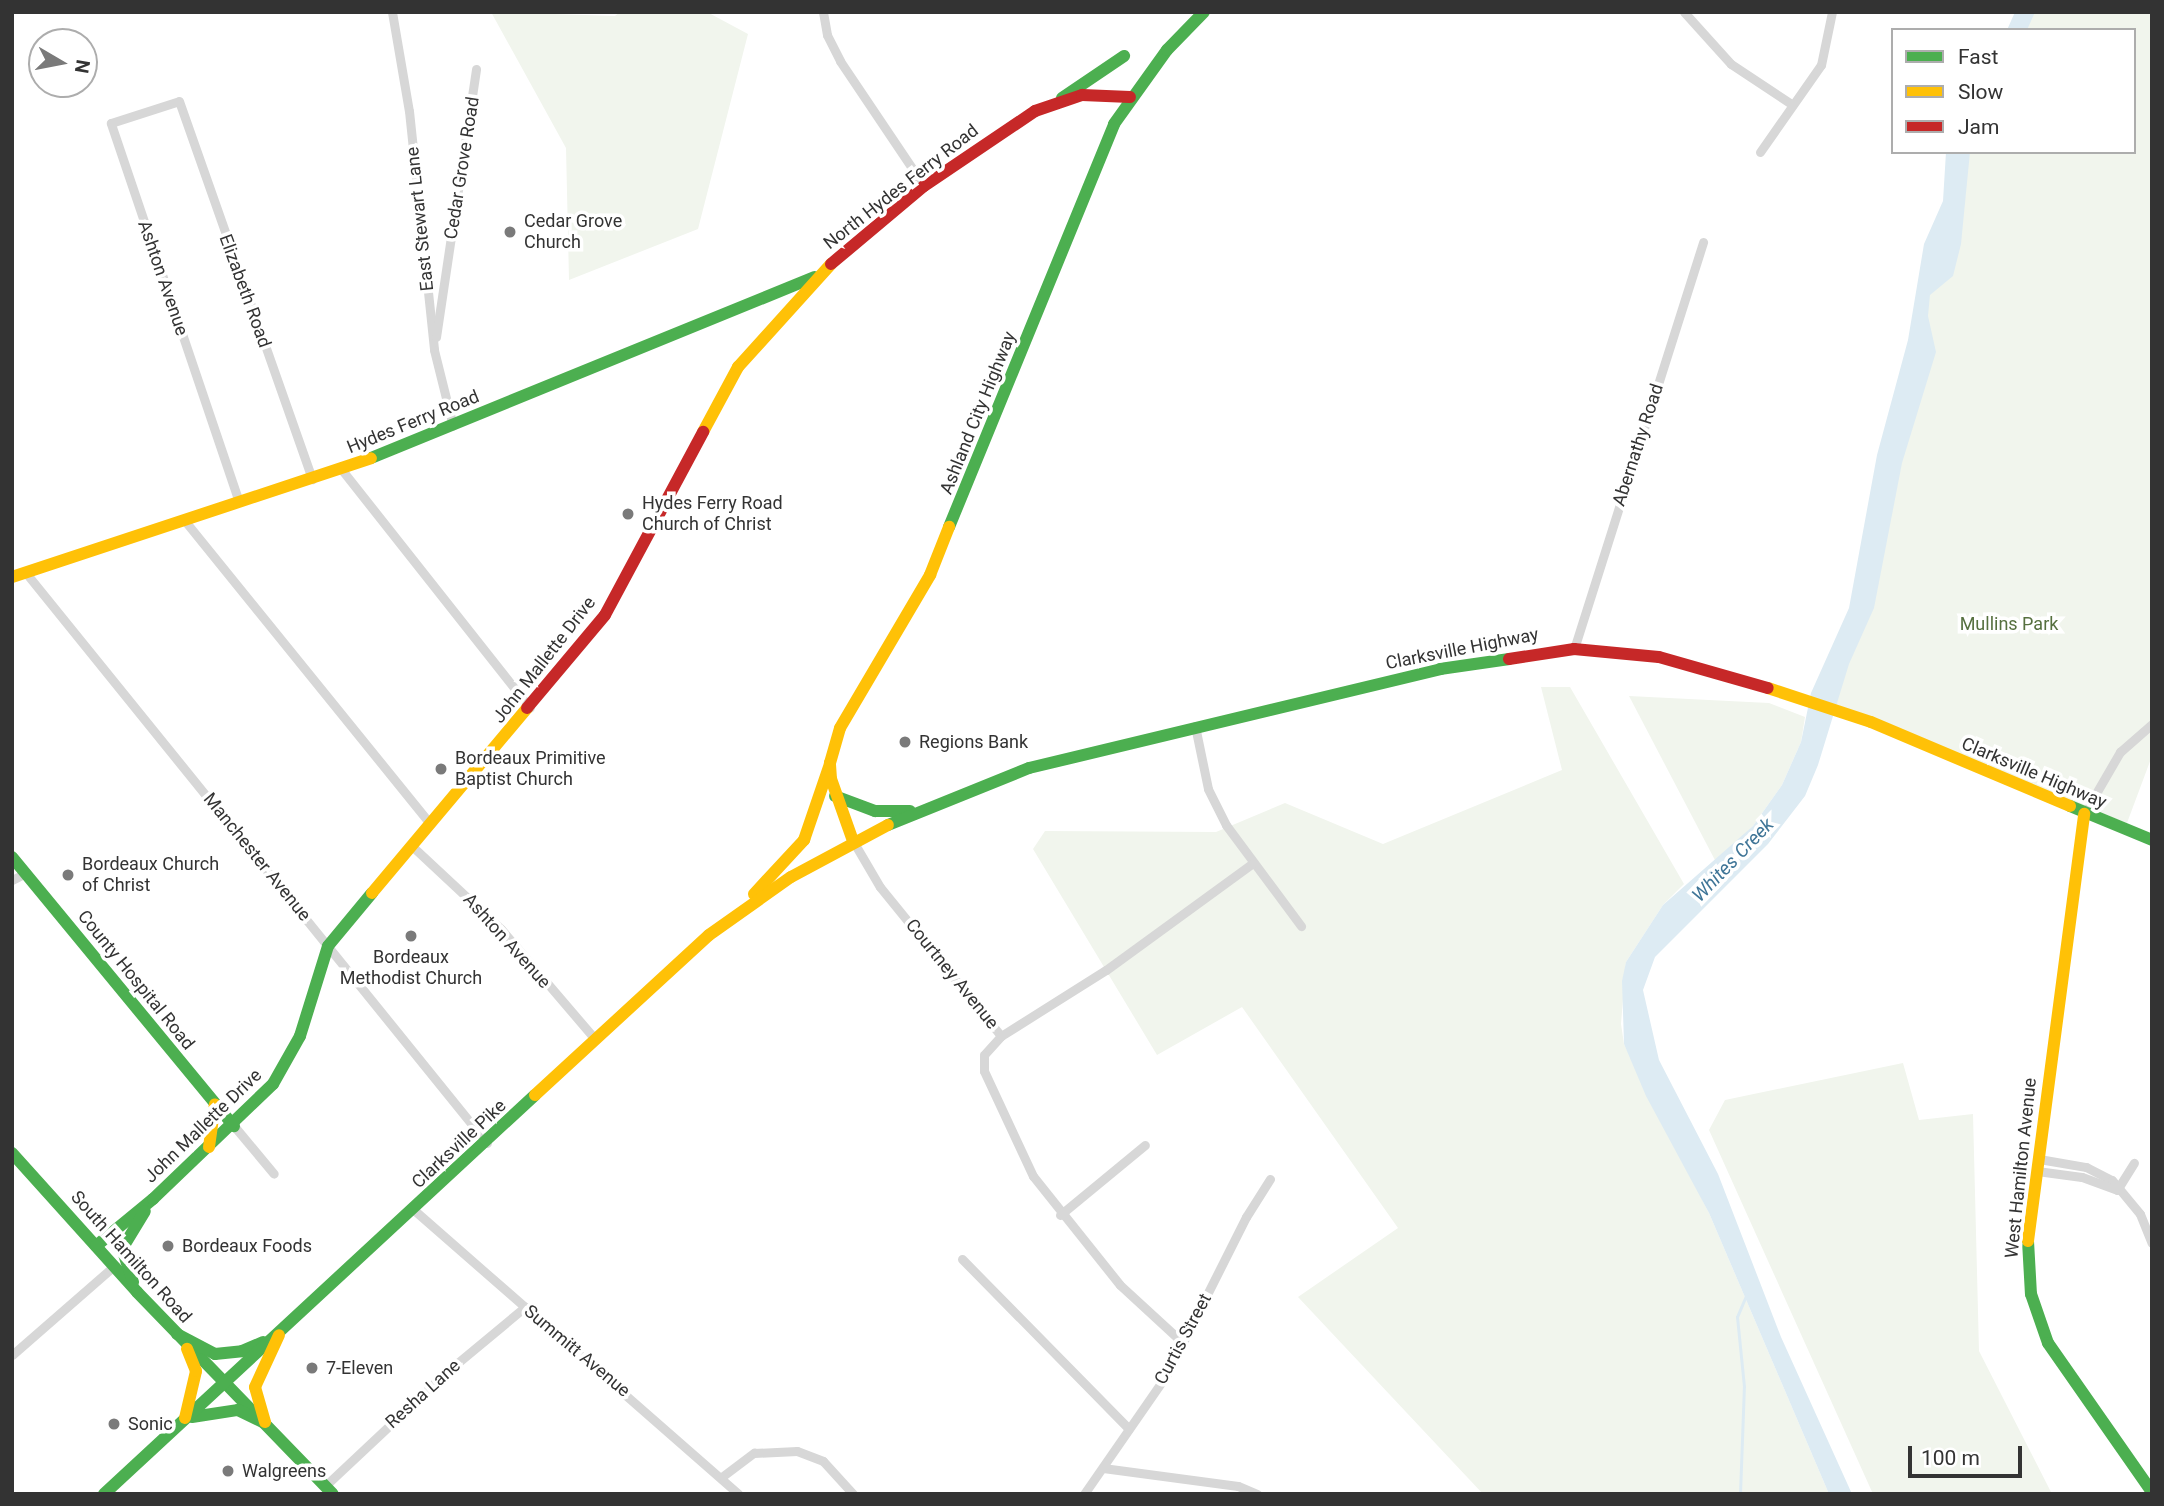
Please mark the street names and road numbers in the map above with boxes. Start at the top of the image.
street label: Cedar Grove Road [440,95,484,241]
street label: North Hydes Ferry Road [819,120,983,254]
street label: East Stewart Lane [402,146,438,292]
street label: Ashton Avenue [133,218,193,338]
street label: Elizabeth Road [215,231,275,351]
street label: Ashland City Highway [935,328,1021,498]
street label: Abernathy Road [1608,381,1668,509]
street label: Hydes Ferry Road [344,386,482,458]
street label: John Mallette Drive [488,592,600,728]
street label: Clarksville Highway [1384,624,1540,674]
street label: Clarksville Highway [1958,733,2110,813]
street label: Manchester Avenue [199,789,315,925]
street label: Ashton Avenue [459,889,555,993]
street label: County Hospital Road [73,906,199,1054]
street label: Courtney Avenue [901,915,1003,1033]
street label: John Mallette Drive [140,1065,266,1187]
street label: West Hamilton Avenue [2001,1077,2041,1259]
street label: Clarksville Pike [408,1095,510,1193]
street label: South Hamilton Road [66,1187,196,1327]
street label: Curtis Street [1150,1290,1216,1388]
street label: Summitt Avenue [520,1300,634,1402]
street label: Resha Lane [381,1355,465,1433]

